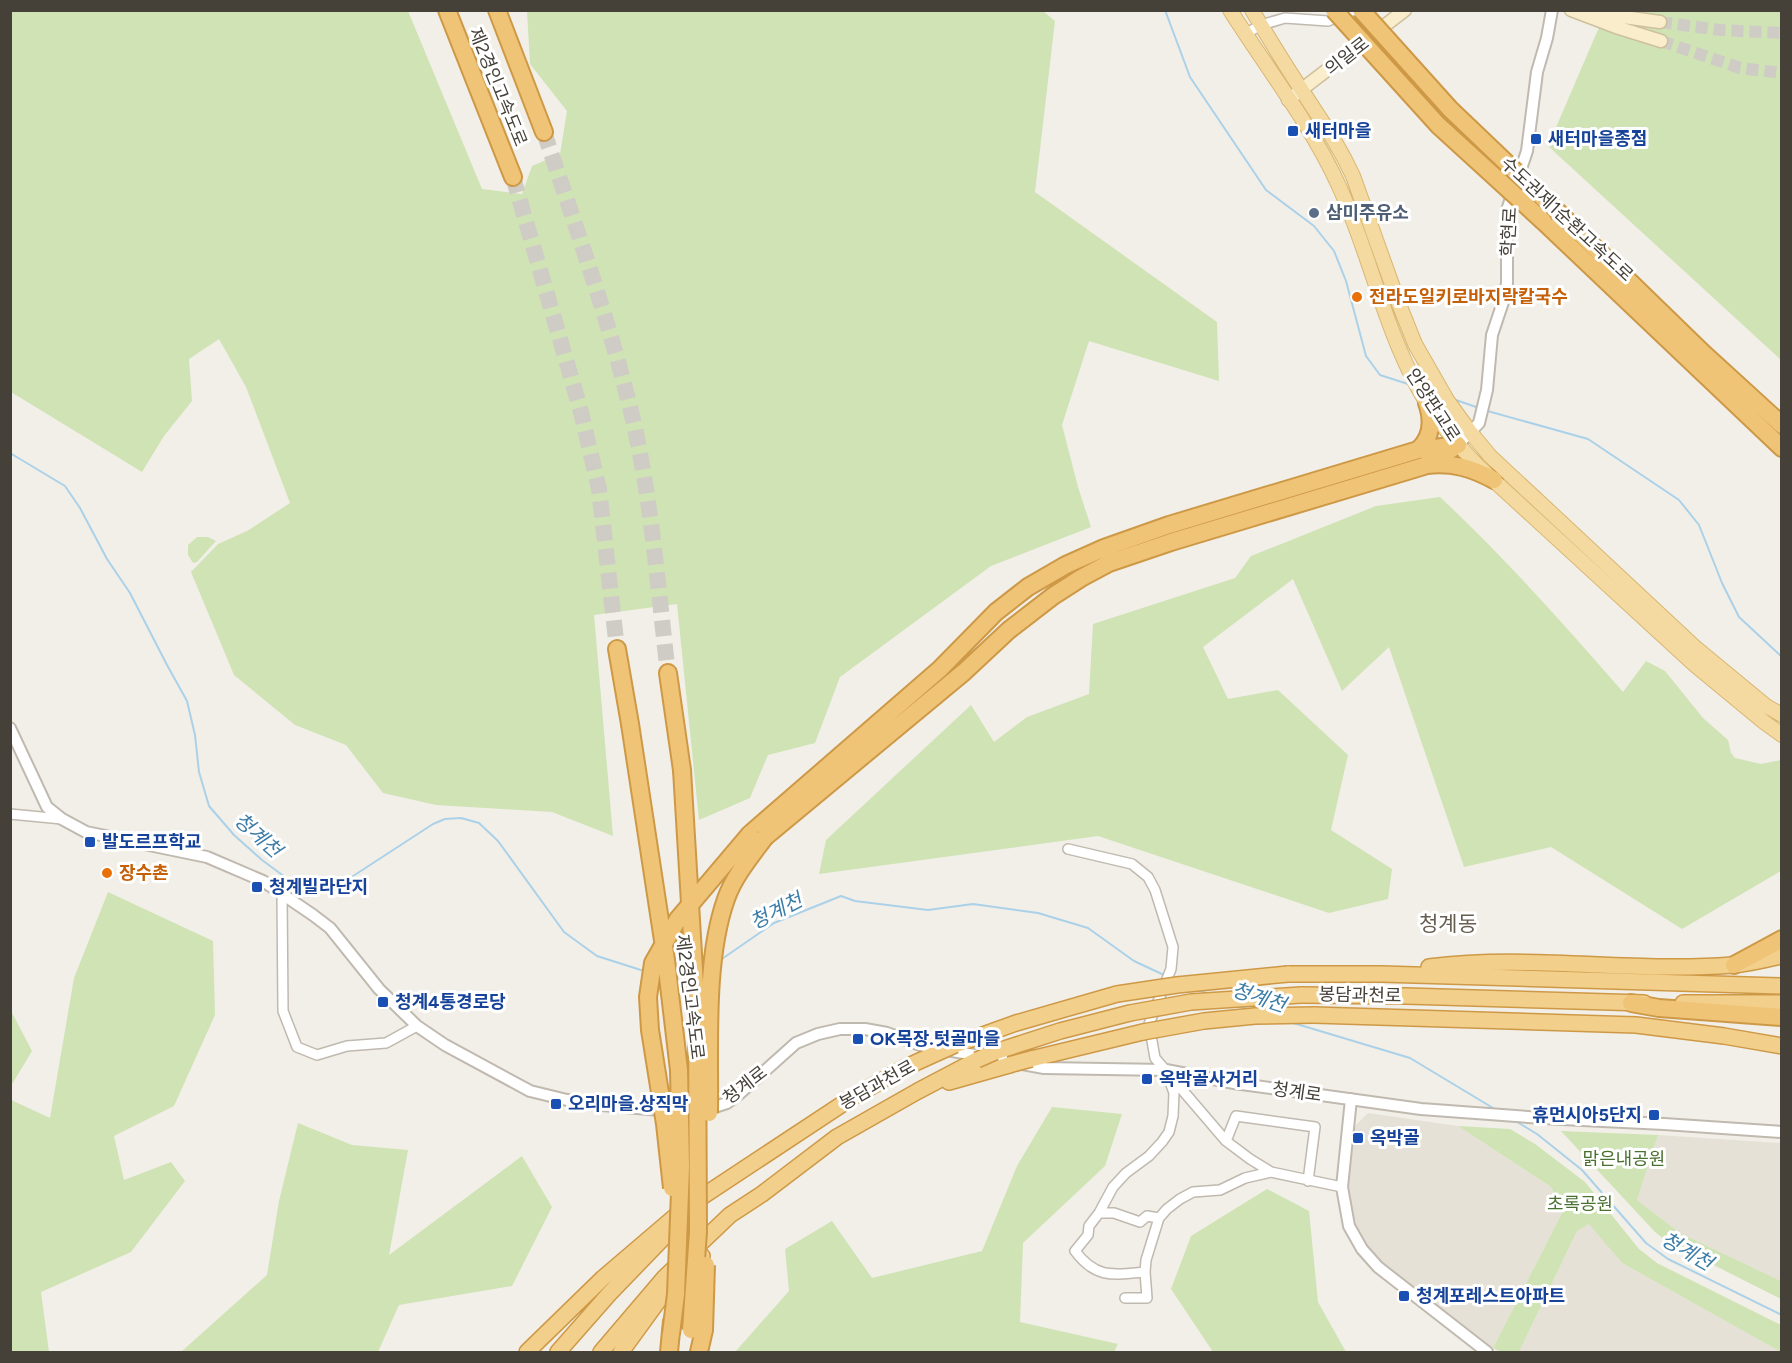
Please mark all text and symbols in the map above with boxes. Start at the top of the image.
street label: 제2경인고속도로 [464,24,532,150]
street label: 의일로 [1321,32,1373,80]
place label: 새터마을 [1305,120,1371,142]
marker: 새터마을 [1286,124,1300,138]
place label: 새터마을종점 [1548,128,1647,150]
marker: 새터마을종점 [1529,132,1543,146]
street label: 수도권제1순환고속도로 [1496,152,1638,286]
place label: 삼미주유소 [1326,202,1409,224]
marker: 삼미주유소 [1307,206,1321,220]
street label: 학현로 [1497,207,1521,257]
place label: 전라도일키로바지락칼국수 [1369,286,1568,308]
marker: 전라도일키로바지락칼국수 [1350,290,1364,304]
street label: 안양판교로 [1401,364,1465,446]
water label: 청계천 [229,808,288,864]
place label: 발도르프학교 [102,831,201,853]
marker: 발도르프학교 [83,835,97,849]
place label: 장수촌 [119,862,169,884]
marker: 장수촌 [100,866,114,880]
place label: 청계빌라단지 [269,876,368,898]
marker: 청계빌라단지 [250,880,264,894]
water label: 청계천 [746,887,808,934]
district label: 청계동 [1419,911,1477,936]
street label: 제2경인고속도로 [671,933,709,1061]
water label: 청계천 [1229,977,1291,1018]
street label: 봉담과천로 [1318,983,1402,1007]
place label: 청계4통경로당 [395,991,506,1013]
marker: 청계4통경로당 [376,995,390,1009]
place label: OK목장.텃골마을 [870,1028,1000,1050]
marker: OK목장.텃골마을 [851,1032,865,1046]
street label: 봉담과천로 [835,1055,919,1115]
street label: 청계로 [719,1061,771,1109]
place label: 옥박골사거리 [1159,1068,1258,1090]
marker: 옥박골사거리 [1140,1072,1154,1086]
street label: 청계로 [1271,1078,1323,1106]
place label: 오리마을.상직막 [568,1093,689,1115]
marker: 오리마을.상직막 [549,1097,563,1111]
place label: 휴먼시아5단지 [1532,1104,1642,1126]
marker: 휴먼시아5단지 [1647,1108,1661,1122]
place label: 옥박골 [1370,1127,1420,1149]
marker: 옥박골 [1351,1131,1365,1145]
park label: 맑은내공원 [1583,1148,1665,1170]
park label: 초록공원 [1547,1193,1613,1215]
water label: 청계천 [1657,1227,1719,1276]
place label: 청계포레스트아파트 [1416,1285,1565,1307]
marker: 청계포레스트아파트 [1397,1289,1411,1303]

